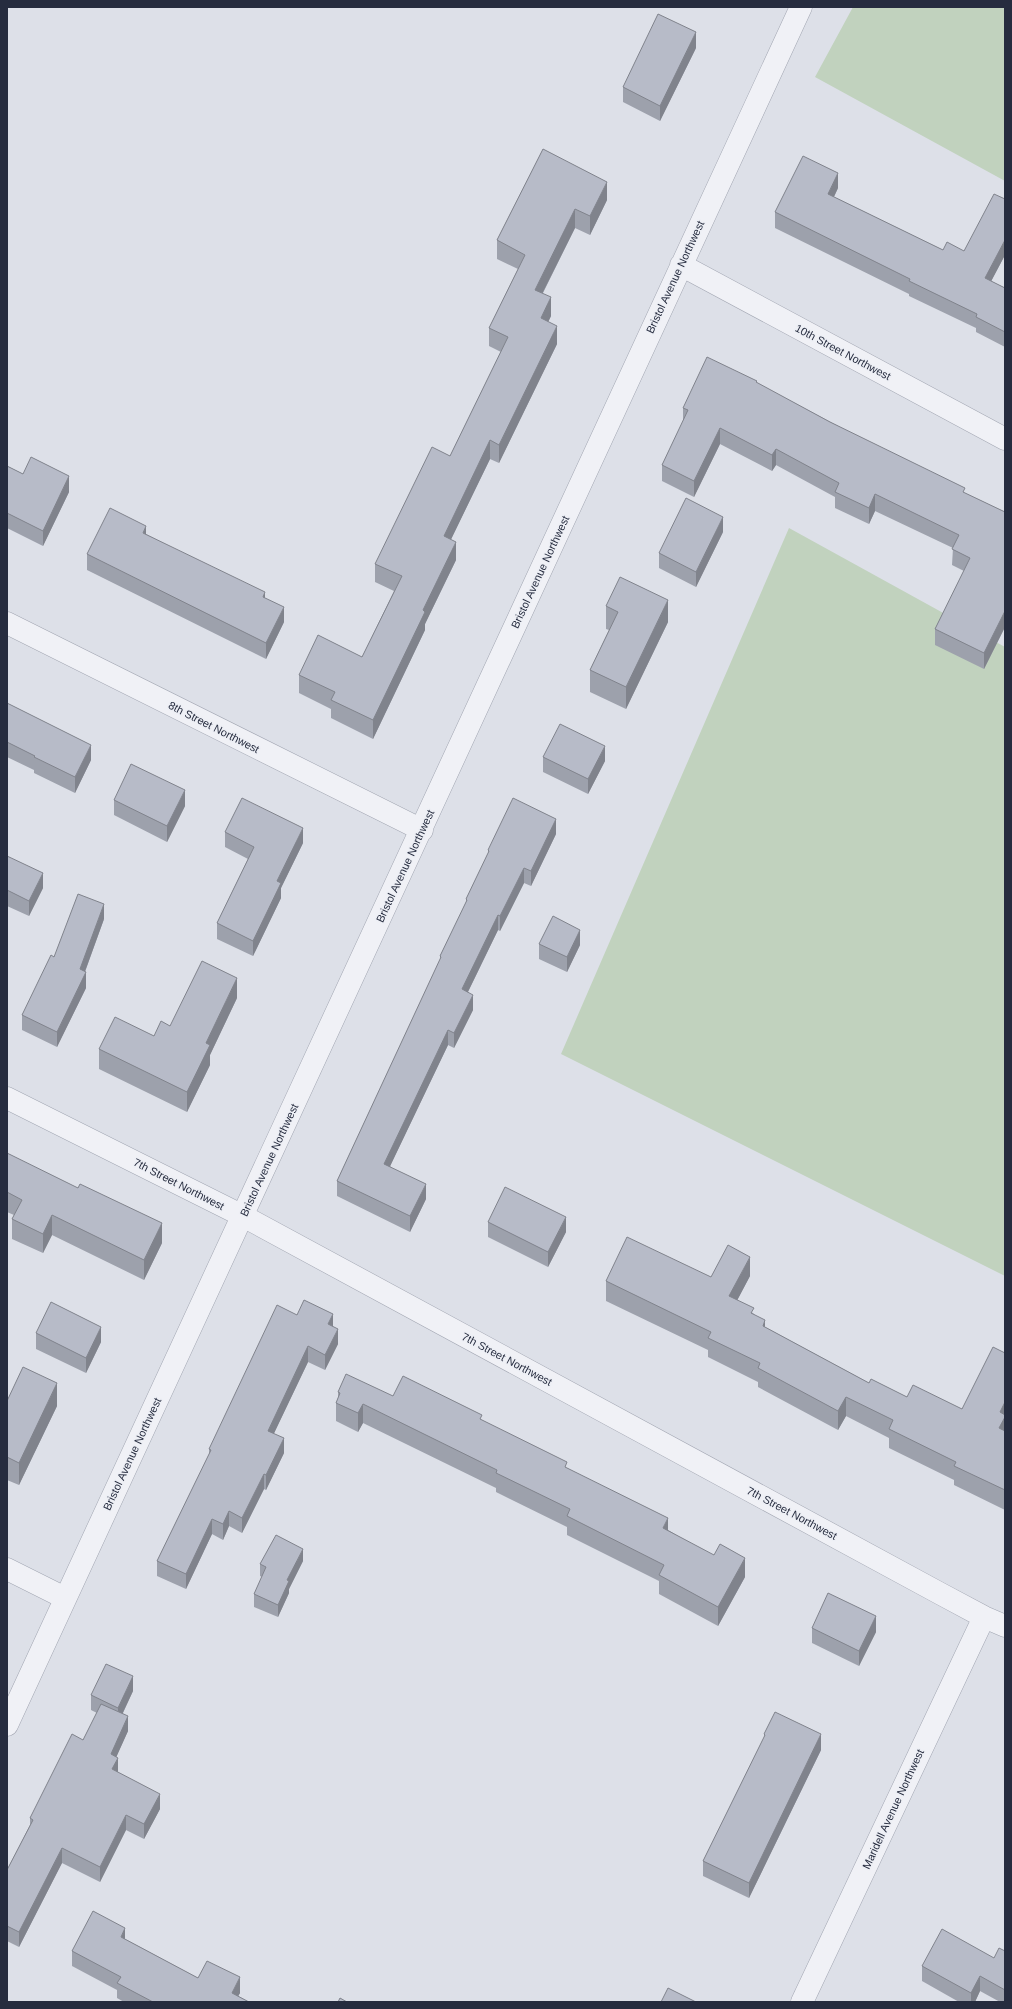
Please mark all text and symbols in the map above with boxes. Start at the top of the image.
street label: Bristol Avenue Northwest [644,219,706,335]
street label: 10th Street Northwest [793,322,893,382]
street label: Bristol Avenue Northwest [509,514,571,630]
street label: 8th Street Northwest [167,699,261,755]
street label: Bristol Avenue Northwest [374,808,436,924]
street label: Bristol Avenue Northwest [238,1102,300,1218]
street label: 7th Street Northwest [132,1156,226,1212]
street label: 7th Street Northwest [460,1330,554,1388]
street label: Bristol Avenue Northwest [101,1396,163,1512]
street label: 7th Street Northwest [745,1484,839,1542]
street label: Maridell Avenue Northwest [860,1747,926,1871]

